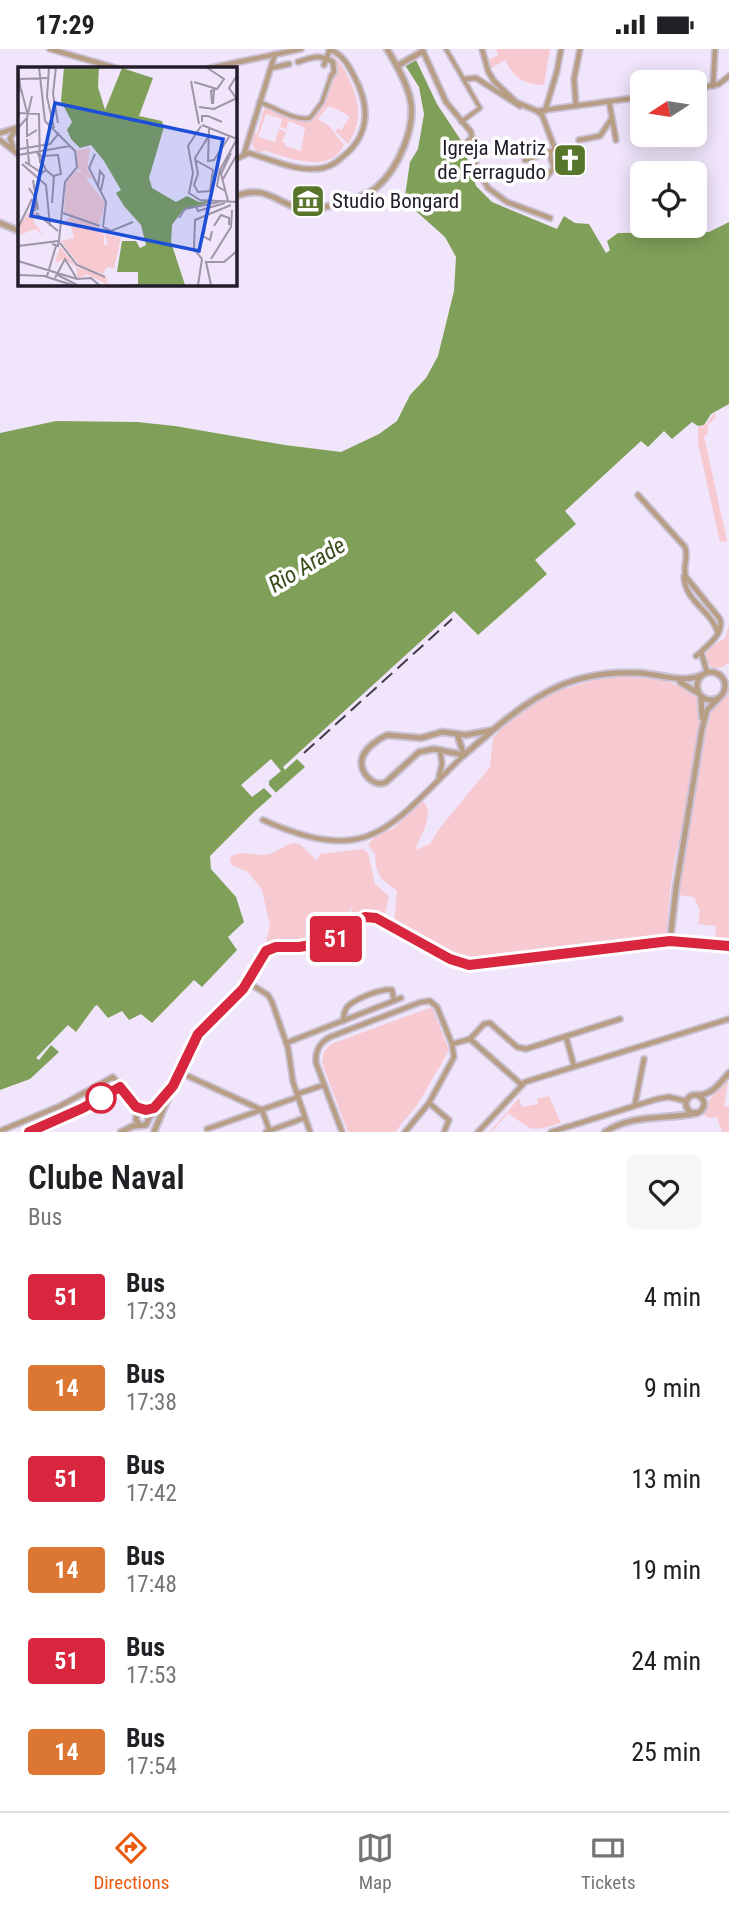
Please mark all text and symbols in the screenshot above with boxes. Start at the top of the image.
text: 17:29 [35,10,95,40]
inset map [18,67,236,285]
north arrow [630,70,707,147]
map controls [630,70,707,238]
place label: Igreja Matriz de Ferragudo [437,136,546,184]
church icon: Igreja Matriz de Ferragudo [551,141,589,179]
button: locate [630,161,707,238]
museum icon: Studio Bongard [289,182,327,220]
place label: Studio Bongard [332,189,459,213]
water label: Rio Arade [264,532,350,598]
line badge: 51 [304,916,368,962]
text: 51 [324,925,348,953]
unlabelled marker [86,1083,116,1113]
button: heart [627,1155,701,1229]
text: Clube Naval [28,1158,185,1197]
text: Bus [28,1204,62,1231]
text: Bus [126,1268,165,1298]
text: 4 min [644,1282,701,1312]
text: 51 [54,1283,79,1311]
text: 17:33 [126,1298,177,1325]
text: Bus [126,1359,165,1389]
text: 9 min [644,1373,701,1403]
text: 14 [54,1374,79,1402]
text: 17:38 [126,1389,177,1416]
text: Bus [126,1450,165,1480]
text: 13 min [631,1464,701,1494]
text: 51 [54,1465,79,1493]
text: 17:42 [126,1480,177,1507]
text: Bus [126,1541,165,1571]
text: 19 min [631,1555,701,1585]
text: 14 [54,1556,79,1584]
text: 17:48 [126,1571,177,1598]
text: Bus [126,1632,165,1662]
text: 24 min [631,1646,701,1676]
text: 51 [54,1647,79,1675]
text: 17:53 [126,1662,177,1689]
text: Bus [126,1723,165,1753]
text: 25 min [631,1737,701,1767]
text: 14 [54,1738,79,1766]
text: 17:54 [126,1753,177,1780]
tab: Directions [93,1829,169,1894]
tab: Map [356,1829,394,1894]
tab: Tickets [581,1829,636,1894]

